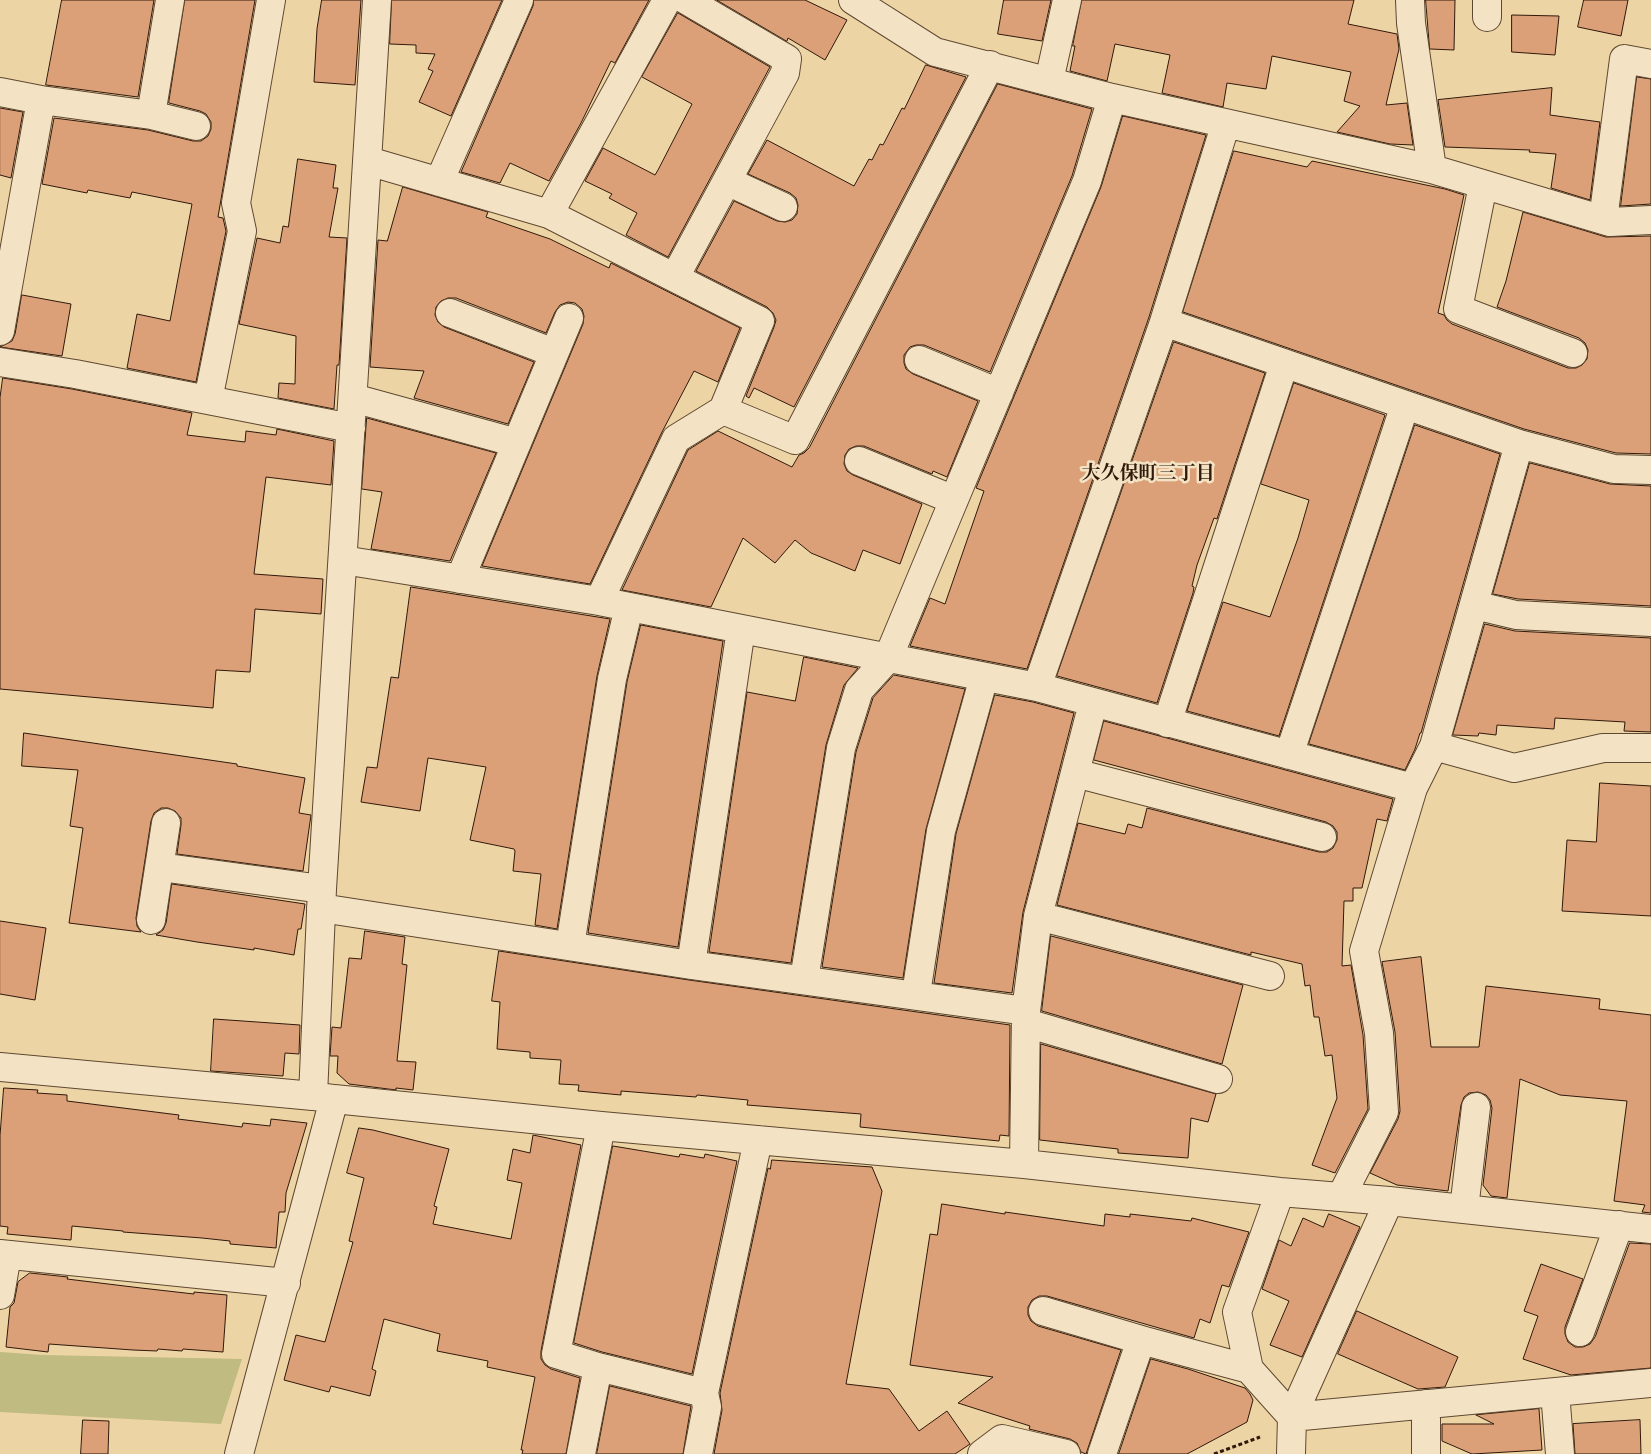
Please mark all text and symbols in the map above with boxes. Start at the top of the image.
district label: 大久保町三丁目 [1082,463,1214,485]

